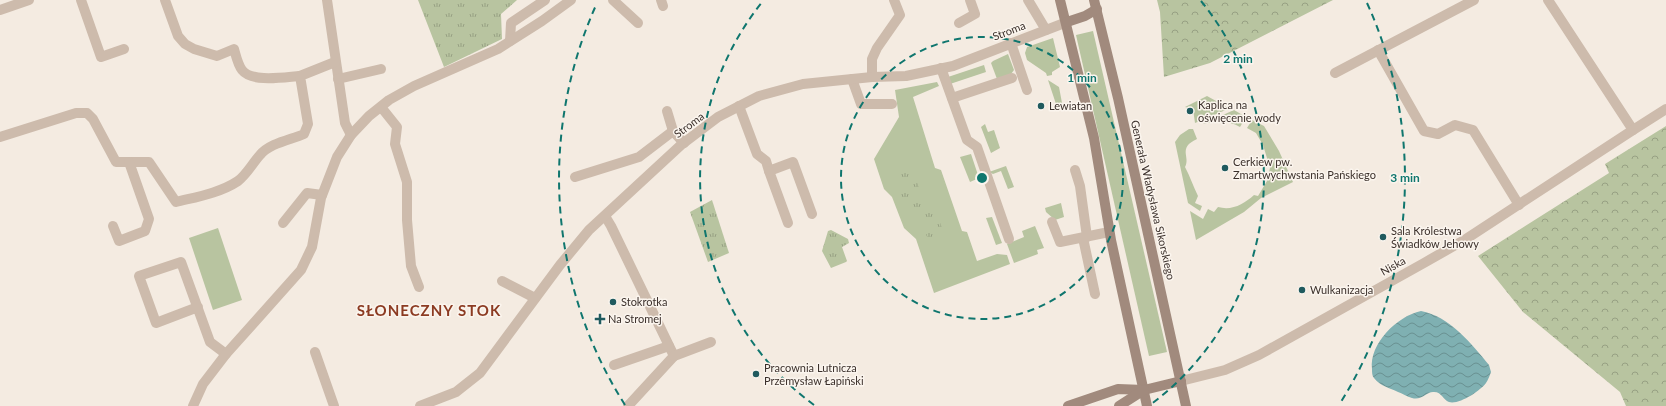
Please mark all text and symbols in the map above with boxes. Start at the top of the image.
street label: Stroma [991,18,1027,43]
text: 2 min [1223,51,1253,66]
text: 1 min [1067,70,1097,85]
place label: Kaplica na oświęcenie wody [1198,98,1281,124]
place label: Lewiatan [1049,99,1092,112]
marker: Lewiatan [1036,101,1046,111]
marker: Kaplica na oświęcenie wody [1185,106,1195,116]
street label: Stroma [671,109,706,140]
street label: Generała Władysława Sikorskiego [1129,119,1178,281]
place label: Cerkiew pw. Zmartwychwstania Pańskiego [1233,155,1376,181]
marker: Cerkiew pw. Zmartwychwstania Pańskiego [1220,163,1230,173]
text: 3 min [1390,170,1420,185]
centre of rings [975,171,989,185]
place label: Sala Królestwa Świadków Jehowy [1391,224,1479,250]
marker: Sala Królestwa Świadków Jehowy [1378,232,1388,242]
street label: Niska [1378,253,1408,278]
place label: Wulkanizacja [1310,283,1373,296]
marker: Wulkanizacja [1297,285,1307,295]
place label: Stokrotka [621,295,667,308]
marker: Stokrotka [608,297,618,307]
district label: SŁONECZNY STOK [357,301,501,319]
place label: Na Stromej [608,312,662,325]
marker: Na Stromej [595,314,605,324]
place label: Pracownia Lutnicza Przemysław Łapiński [764,361,864,387]
marker: Pracownia Lutnicza Przemysław Łapiński [751,369,761,379]

